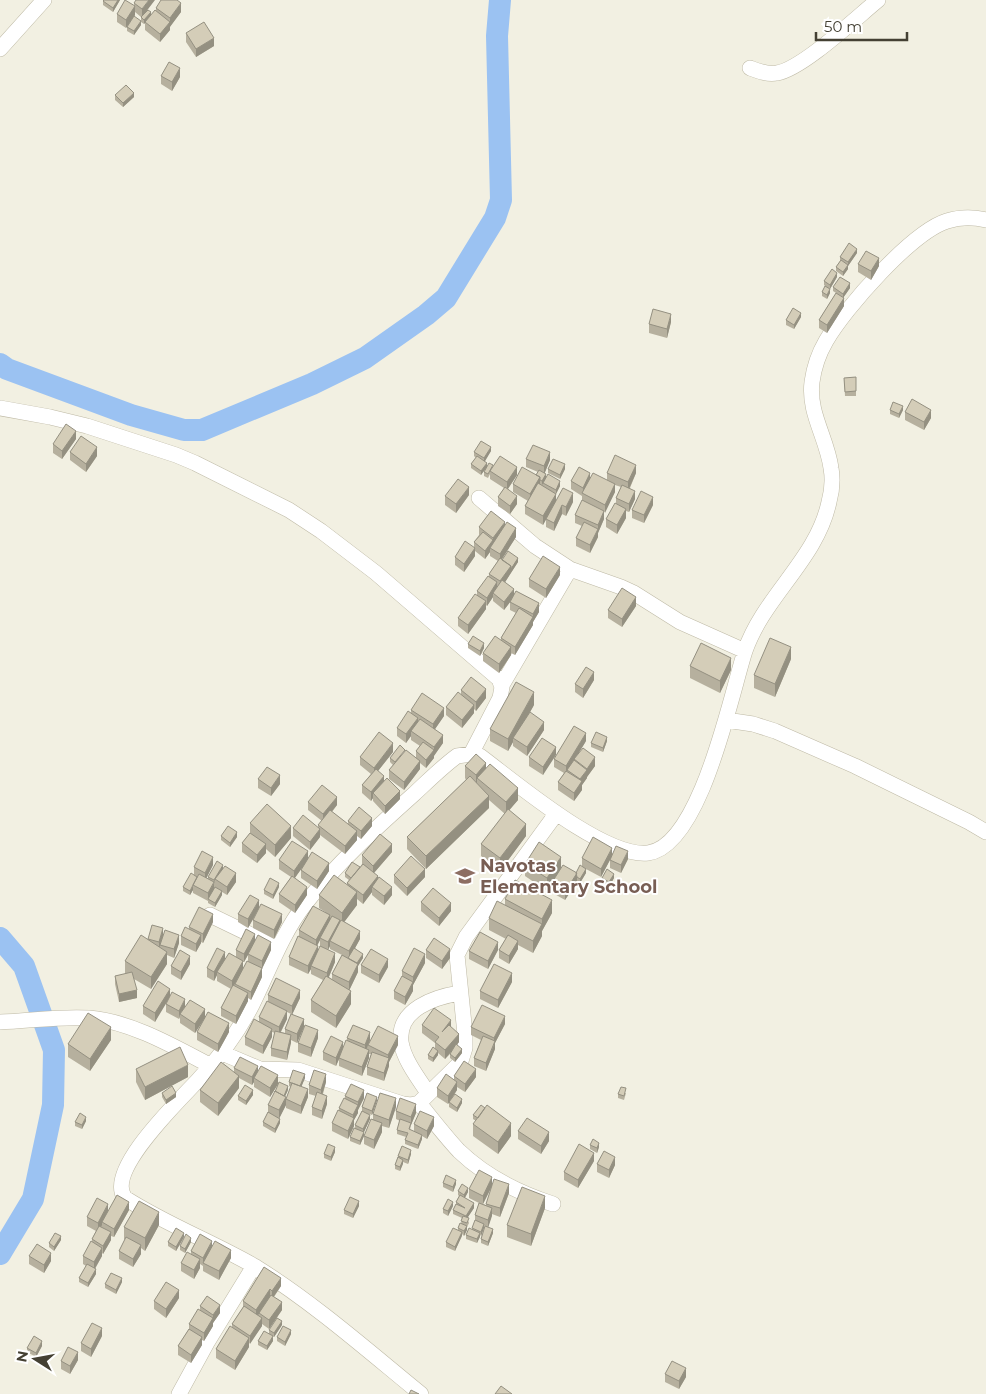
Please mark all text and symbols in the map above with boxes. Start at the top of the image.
scale bar [816,10,907,42]
text: 50 m [824,17,862,36]
place label: Navotas Elementary School [480,855,657,898]
school or university icon: Navotas Elementary School [454,865,476,887]
north arrow [10,1334,60,1384]
text: N [12,1349,32,1364]

